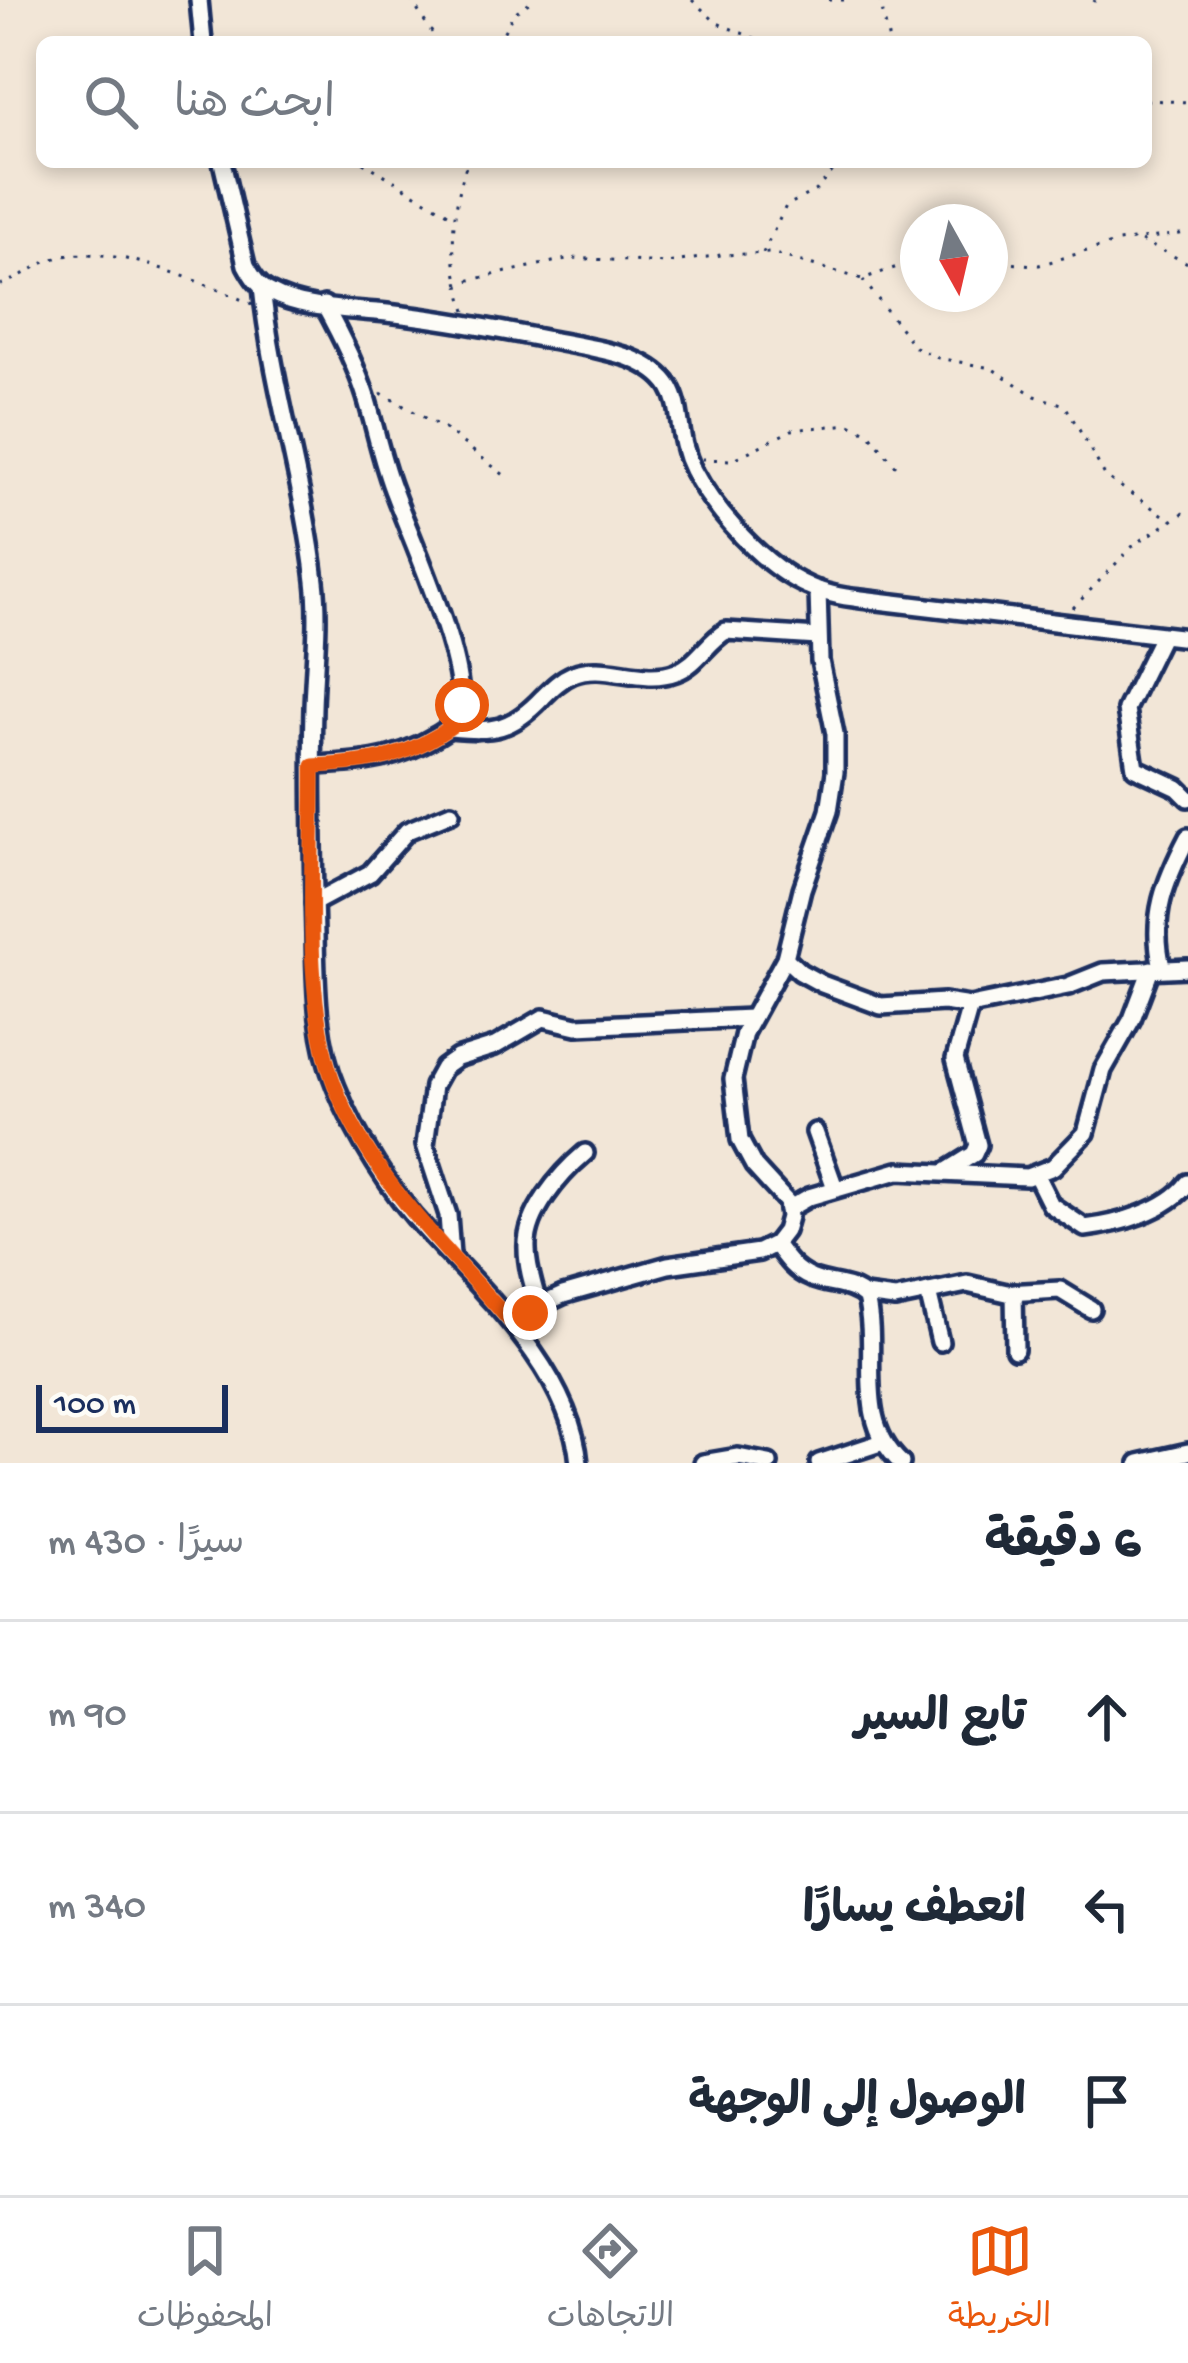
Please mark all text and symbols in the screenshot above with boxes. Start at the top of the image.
search box [36,36,1152,168]
icon: search [78,69,144,135]
text: ابحث هنا [174,80,335,133]
north arrow [900,204,1008,312]
route start [435,678,489,732]
route end [503,1286,557,1340]
scale bar [36,1379,228,1432]
text: 100 m [54,1387,136,1425]
text: 6 دقيقة [984,1516,1140,1576]
text: سيرًا · 430 m [48,1522,244,1568]
icon: ahead [1074,1684,1140,1750]
text: 90 m [48,1694,127,1740]
text: تابع السير [855,1694,1026,1747]
icon: left [1074,1876,1140,1942]
text: 340 m [48,1886,146,1932]
text: انعطف يسارًا [803,1886,1026,1939]
icon: arrive [1074,2068,1140,2134]
text: الوصول إلى الوجهة [688,2078,1026,2131]
tab: المحفوظات [137,2218,273,2344]
tab: الاتجاهات [547,2218,674,2344]
tab: الخريطة [948,2218,1051,2344]

